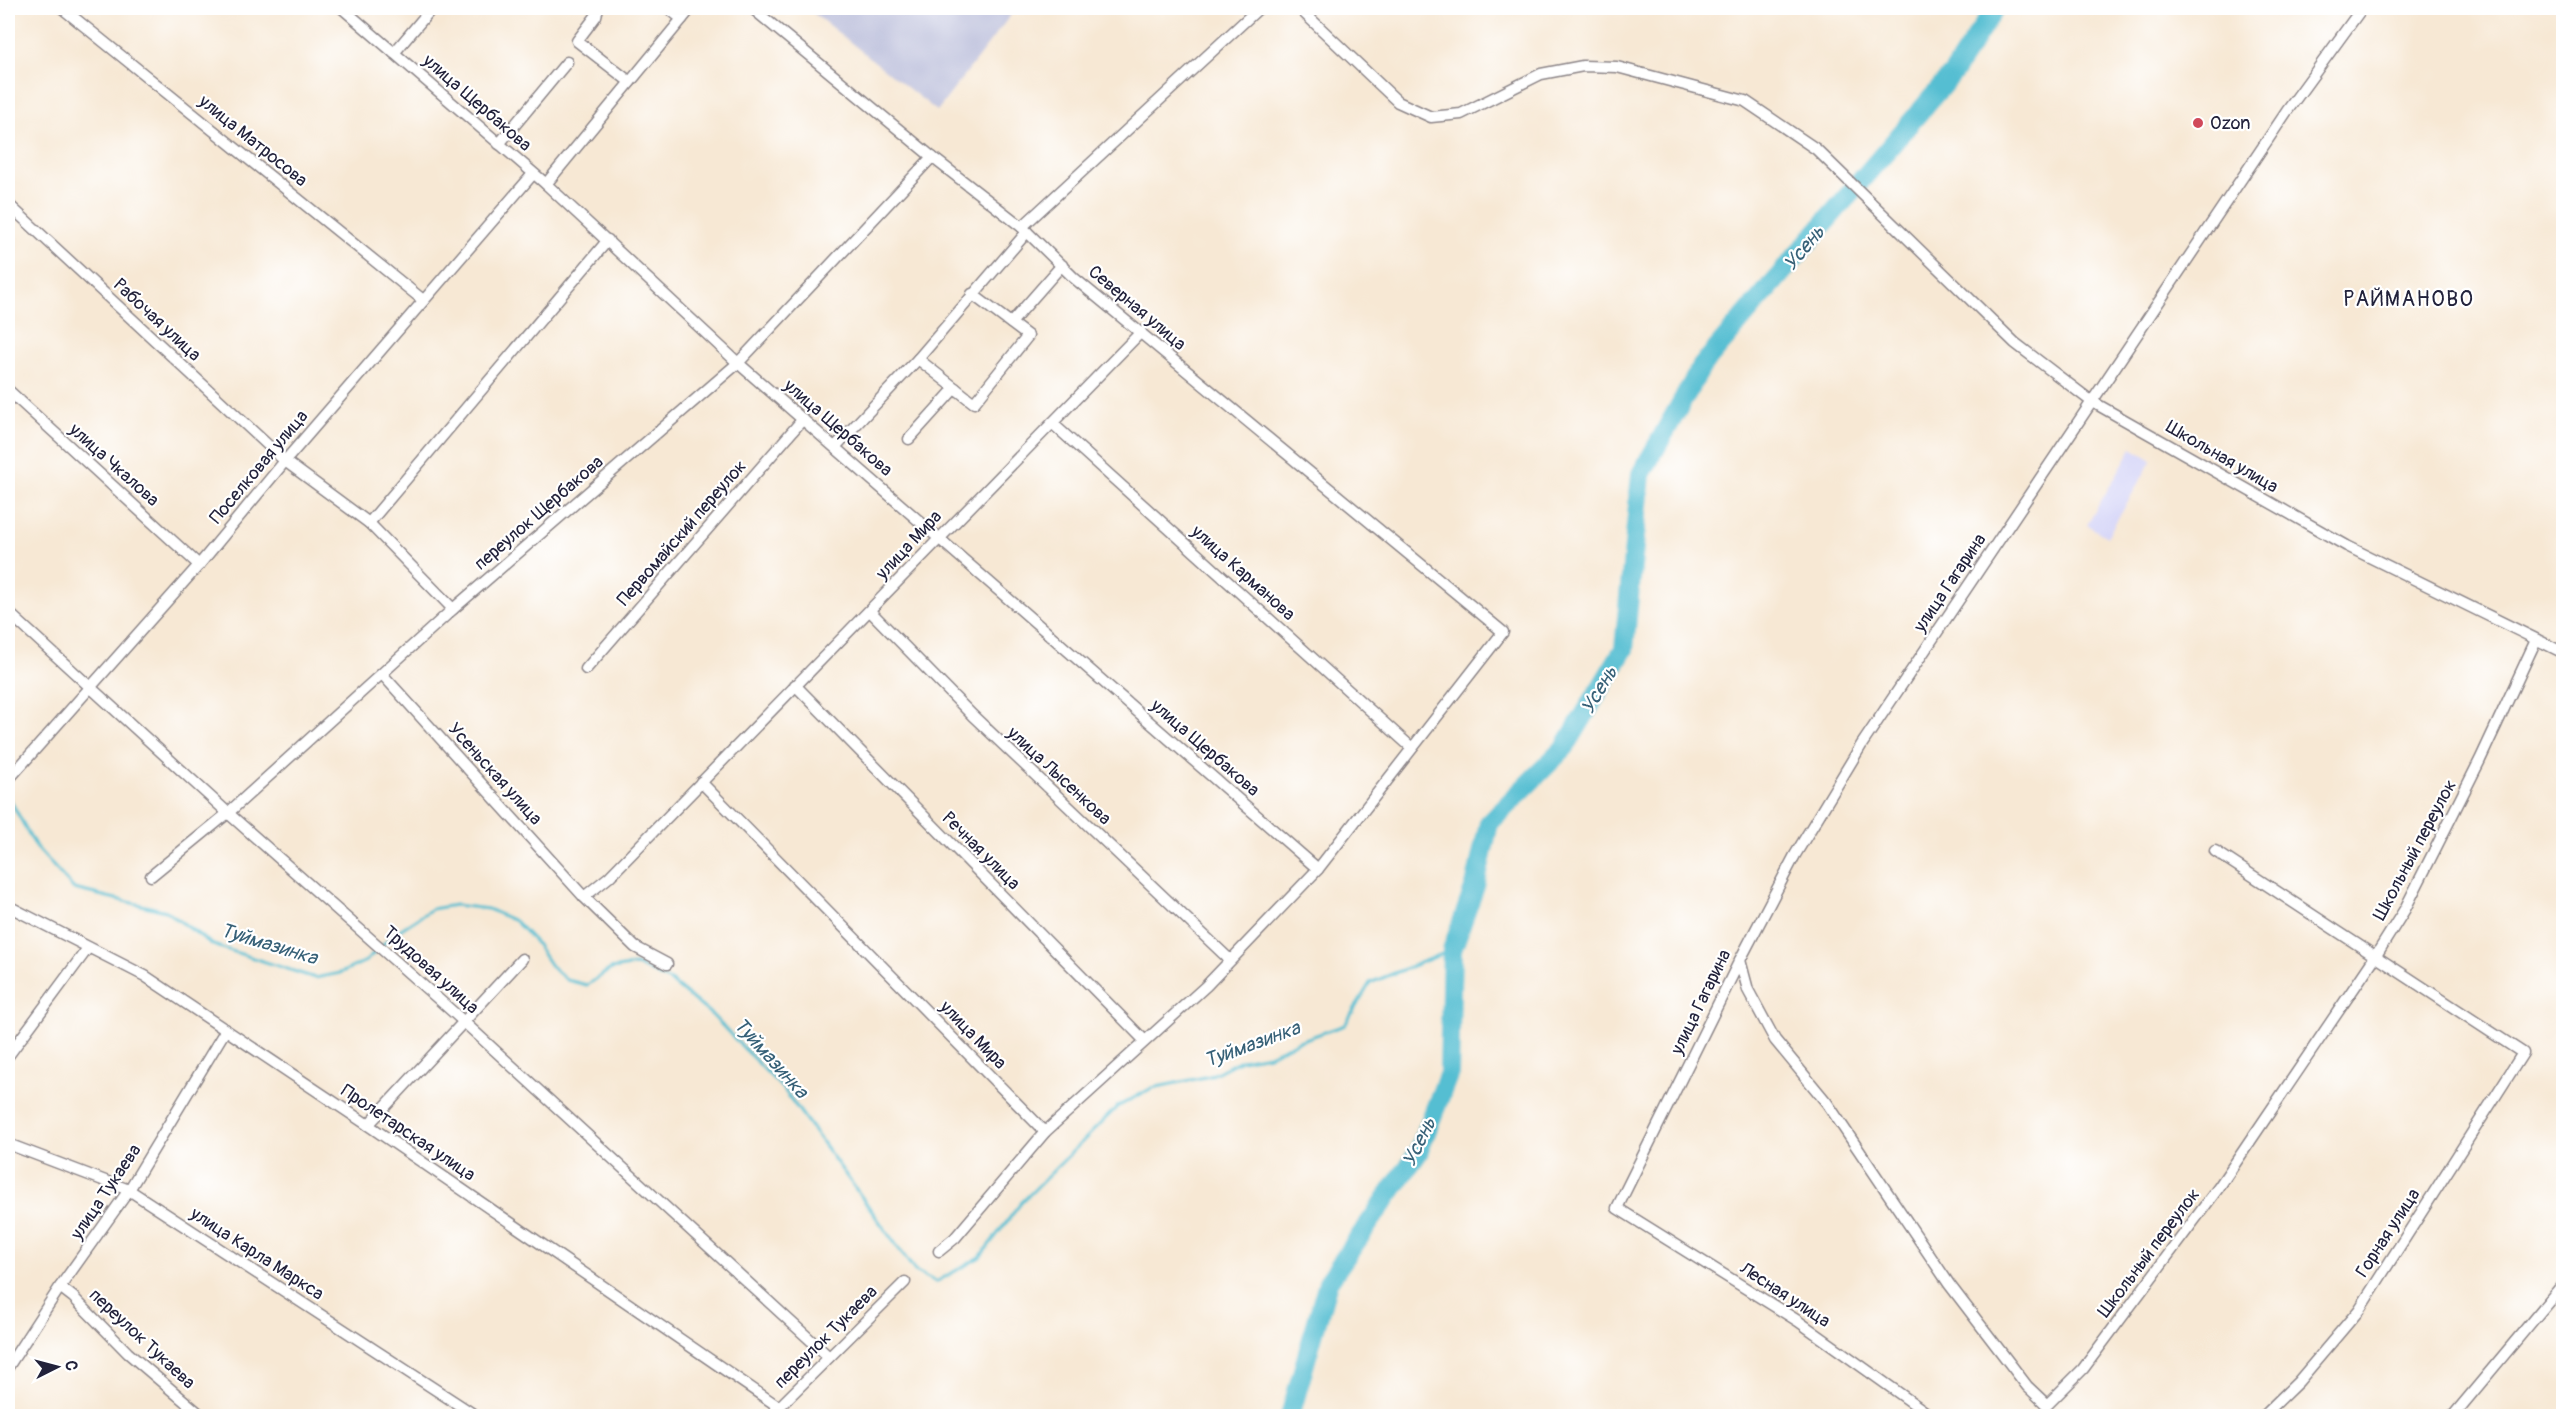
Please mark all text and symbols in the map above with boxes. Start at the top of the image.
street label: улица Щербакова [417,49,536,157]
street label: улица Матросова [193,89,312,192]
place label: Ozon [2210,112,2250,135]
marker: Ozon [2191,116,2205,130]
water label: Усень [1778,220,1831,276]
street label: Северная улица [1083,260,1191,356]
street label: Рабочая улица [108,274,206,366]
district label: РАЙМАНОВО [2344,286,2474,313]
street label: улица Щербакова [778,374,897,482]
street label: Поселковая улица [205,405,313,529]
street label: Школьная улица [2162,416,2282,498]
street label: улица Чкалова [63,418,164,512]
street label: переулок Щербакова [470,451,608,575]
street label: Первомайский переулок [612,455,752,611]
street label: улица Мира [870,506,947,585]
street label: улица Карманова [1185,520,1300,626]
street label: улица Гагарина [1908,529,1991,638]
water label: Усень [1575,661,1623,718]
street label: улица Щербакова [1145,694,1264,802]
street label: Усеньская улица [443,718,547,830]
street label: улица Лысенкова [1001,721,1116,830]
street label: Школьный переулок [2368,776,2462,924]
street label: Речная улица [937,807,1025,895]
water label: Туймазинка [218,917,322,971]
street label: Трудовая улица [378,921,484,1019]
street label: улица Гагарина [1665,946,1736,1059]
street label: улица Мира [934,995,1011,1074]
water label: Туймазинка [728,1013,815,1105]
water label: Туймазинка [1201,1015,1305,1073]
street label: Пролетарская улица [336,1080,480,1186]
water label: Усень [1397,1113,1442,1170]
street label: улица Тукаева [65,1140,146,1245]
street label: Школьный переулок [2093,1184,2205,1322]
street label: Горная улица [2351,1184,2425,1282]
street label: улица Карла Маркса [185,1202,328,1306]
street label: Лесная улица [1735,1257,1835,1333]
street label: переулок Тукаева [769,1280,883,1394]
street label: переулок Тукаева [84,1284,200,1394]
north arrow [27,1337,87,1397]
text: С [60,1360,81,1372]

